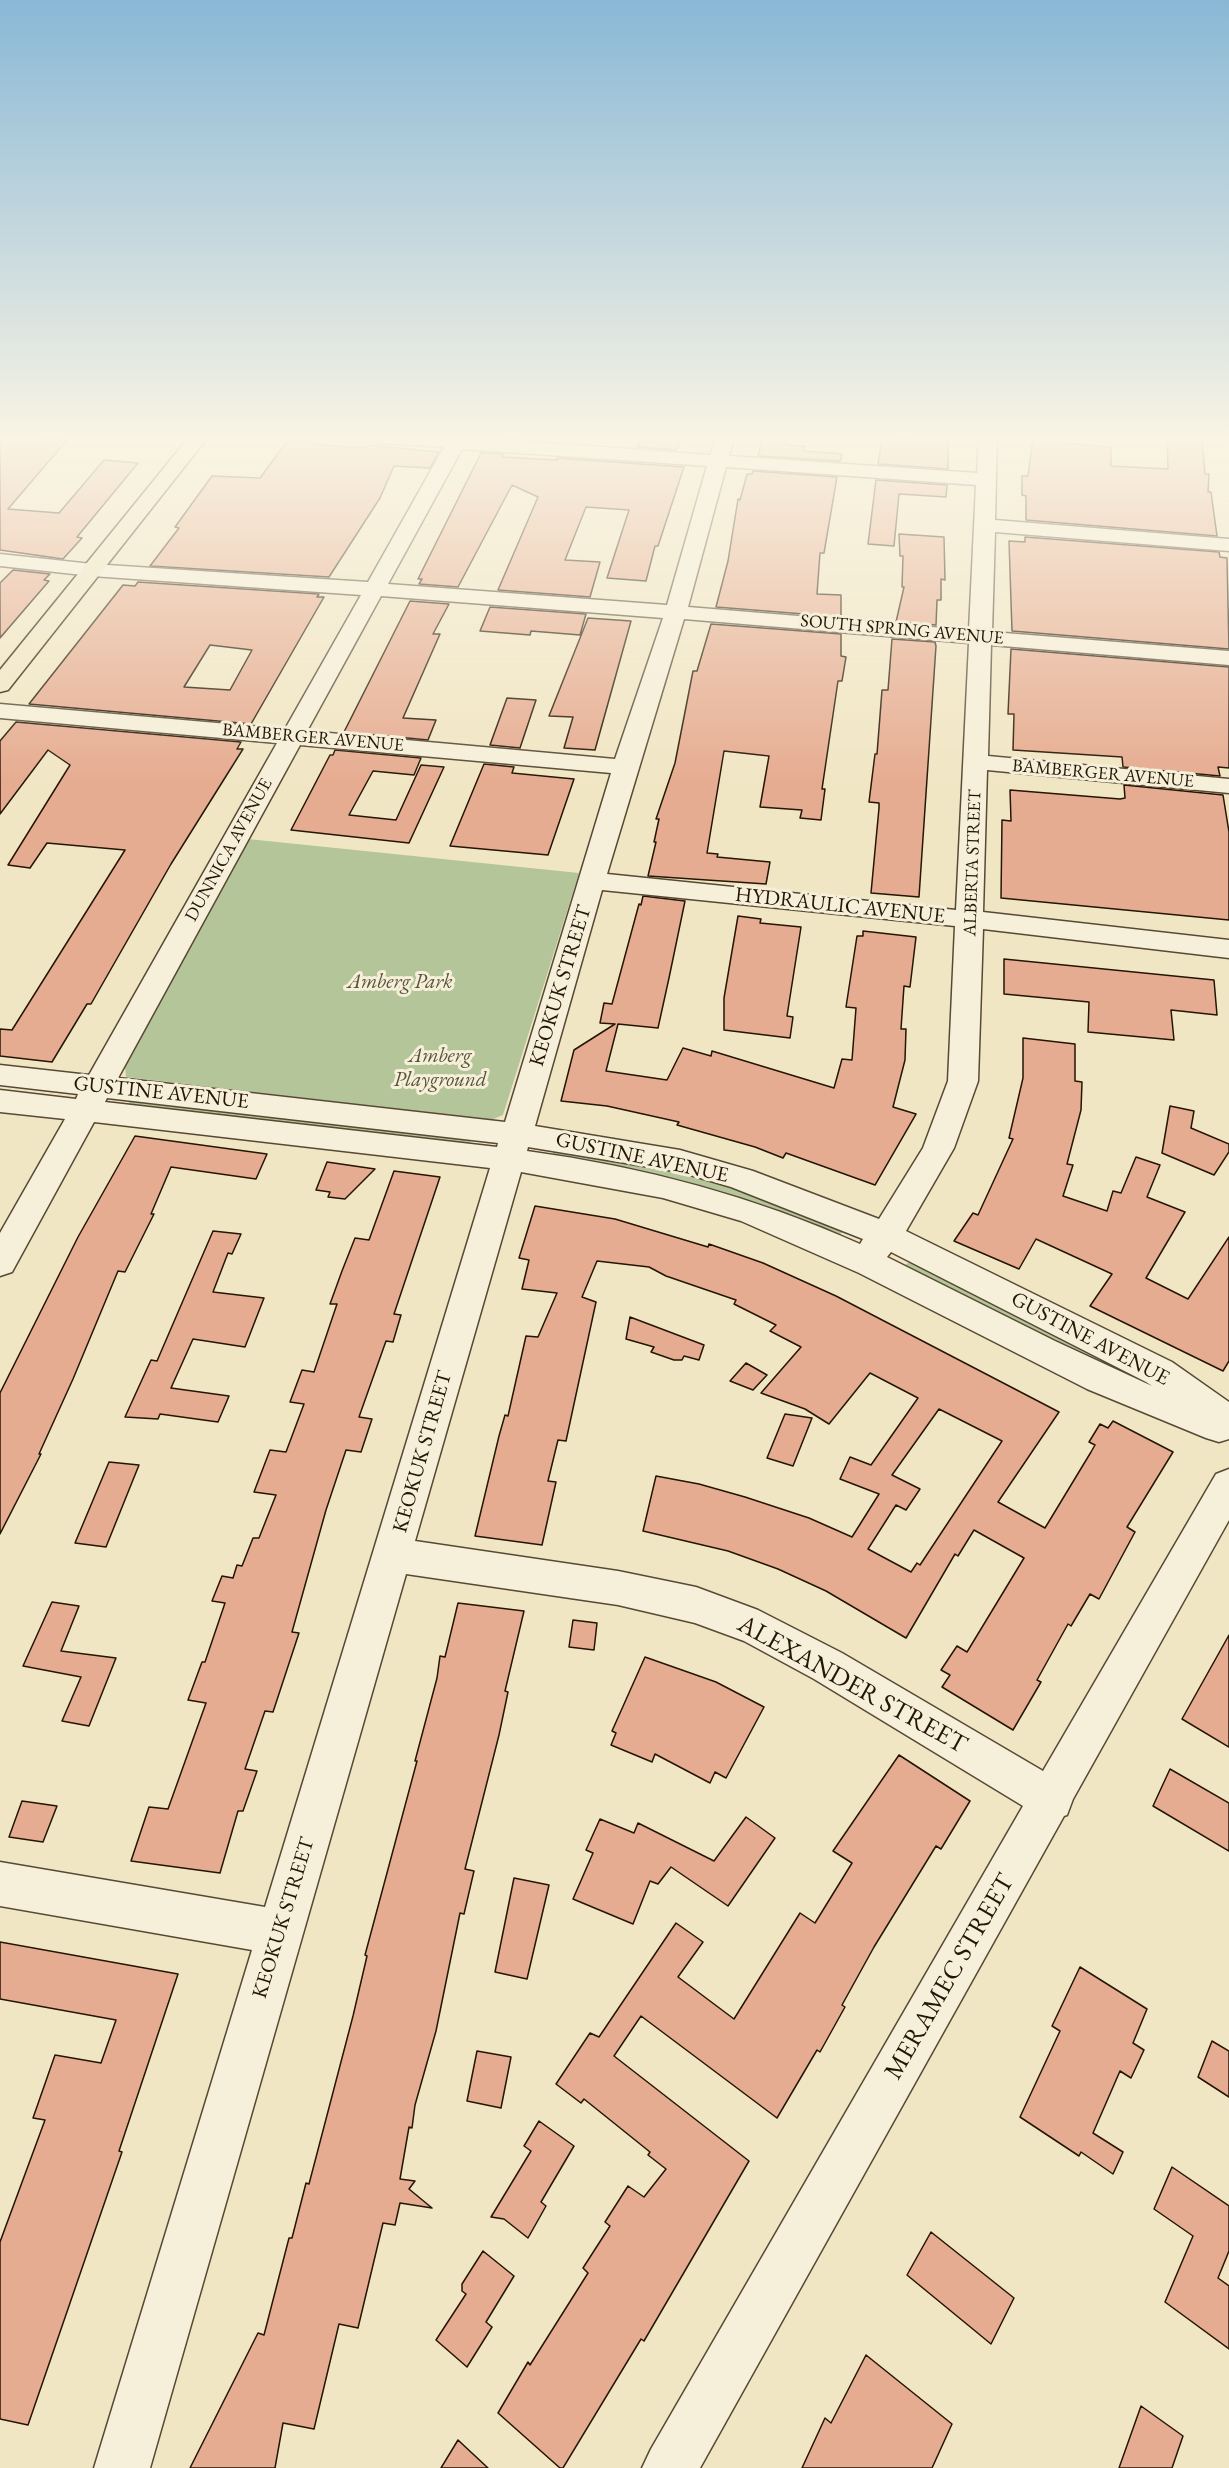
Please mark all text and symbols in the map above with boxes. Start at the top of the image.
street label: SOUTH SPRING AVENUE [800,610,1004,650]
street label: BAMBERGER AVENUE [221,719,405,757]
street label: BAMBERGER AVENUE [1011,755,1195,793]
street label: DUNNICA AVENUE [181,775,277,925]
street label: ALBERTA STREET [960,789,986,937]
street label: HYDRAULIC AVENUE [734,882,946,930]
street label: KEOKUK STREET [525,902,597,1070]
park label: Amberg Park [347,969,453,995]
park label: Amberg Playground [393,1043,487,1093]
street label: GUSTINE AVENUE [72,1071,250,1115]
street label: GUSTINE AVENUE [553,1127,731,1189]
street label: GUSTINE AVENUE [1006,1287,1174,1391]
street label: KEOKUK STREET [388,1368,458,1536]
street label: ALEXANDER STREET [732,1609,972,1761]
street label: KEOKUK STREET [248,1834,320,2002]
street label: MERAMEC STREET [878,1869,1022,2085]

